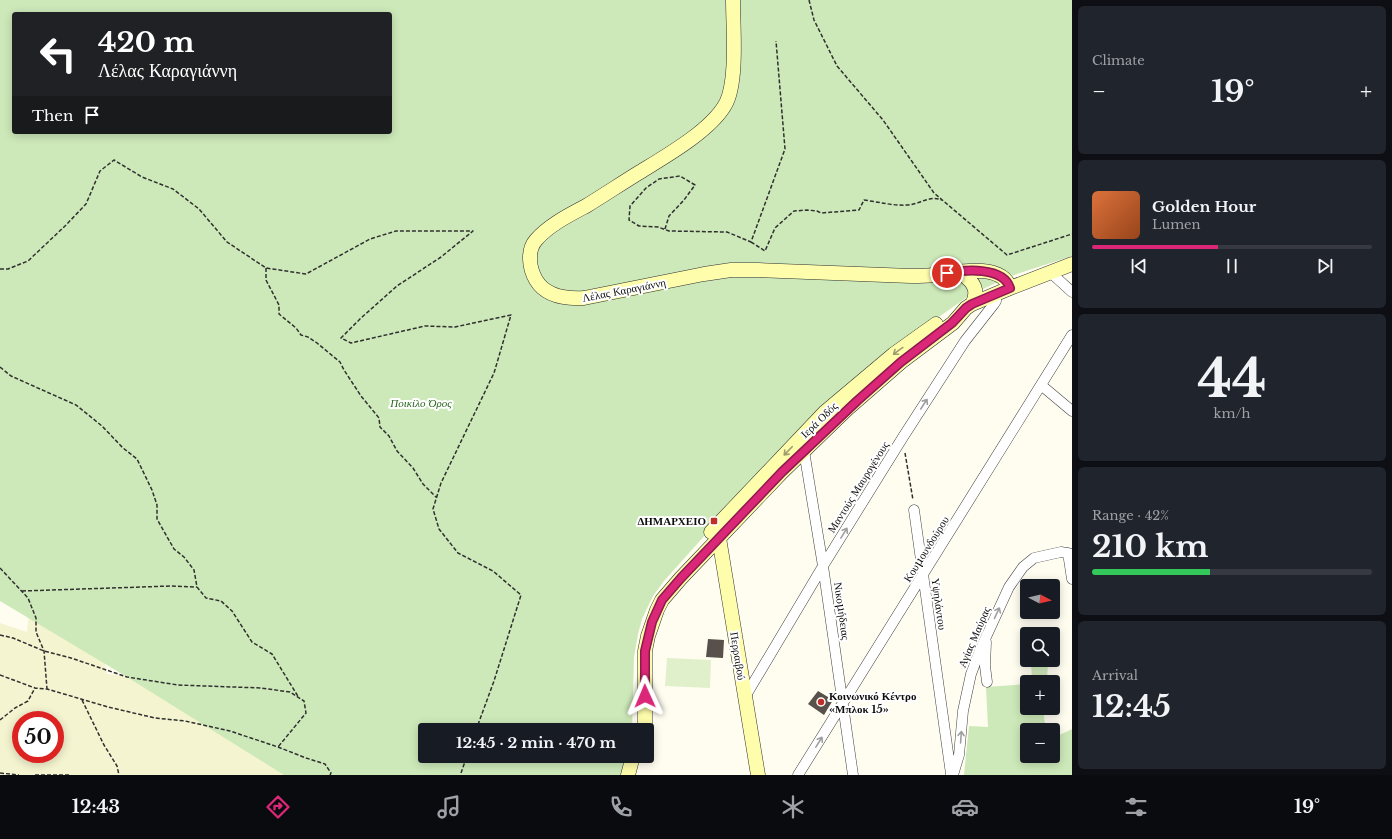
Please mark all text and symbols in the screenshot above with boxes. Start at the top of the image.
text: 420 m [98,25,194,60]
icon: left [32,28,84,80]
text: Climate [1092,52,1145,69]
text: Λέλας Καραγιάννη [98,60,237,82]
text: 19° [1211,73,1255,110]
text: − [1092,78,1106,105]
text: + [1360,78,1372,105]
icon: arrive [81,104,103,126]
text: Then [32,106,73,125]
text: Golden Hour [1152,197,1256,216]
text: Lumen [1152,216,1201,233]
icon: previous [1128,255,1150,277]
icon: pause [1221,255,1243,277]
icon: next [1314,255,1336,277]
pin [930,256,964,290]
icon: arrive [936,262,958,284]
street label: Λέλας Καραγιάννη [581,275,667,305]
one-way arrow [892,347,903,355]
text: 44 [1197,347,1267,411]
park label: Ποικίλο Όρος [389,396,452,410]
street label: Ιερά Οδός [798,399,841,441]
one-way arrow [920,399,928,410]
text: km/h [1214,405,1250,422]
street label: Μαντούς Μαυρογένους [824,438,892,535]
one-way arrow [783,446,793,456]
text: Range · 42% [1092,507,1169,524]
street label: Κουμουνδούρου [900,513,952,585]
place label: ΔΗΜΑΡΧΕΙΟ [637,514,706,528]
marker: ΔΗΜΑΡΧΕΙΟ [709,516,719,526]
one-way arrow [840,527,848,539]
text: 210 km [1092,528,1208,565]
street label: Υψηλάντου [928,577,950,631]
north arrow [1020,579,1060,619]
map controls [1020,579,1060,763]
street label: Νικομήδειας [831,581,853,641]
street label: Αγίας Μαύρας [955,604,993,670]
one-way arrow [994,608,1001,620]
button: search [1020,627,1060,667]
street label: Περραιβού [727,631,749,682]
text: Arrival [1092,667,1138,684]
position arrow [624,675,666,717]
button: + [1020,675,1060,715]
text: 12:45 [1092,688,1171,725]
place label: Κοινωνικό Κέντρο «Μπλοκ 15» [829,689,917,716]
marker: Κοινωνικό Κέντρο «Μπλοκ 15» [816,697,826,707]
speed limit sign: 50 [12,711,64,763]
button: − [1020,723,1060,763]
one-way arrow [957,731,964,744]
text: 12:45 · 2 min · 470 m [456,733,616,752]
one-way arrow [815,737,823,748]
icon: directions [264,793,292,821]
icon: music [435,793,463,821]
icon: phone [607,793,635,821]
icon: climate [779,793,807,821]
icon: car [951,793,979,821]
icon: filters [1122,793,1150,821]
text: 12:43 [72,796,120,818]
text: 19° [1294,796,1320,818]

